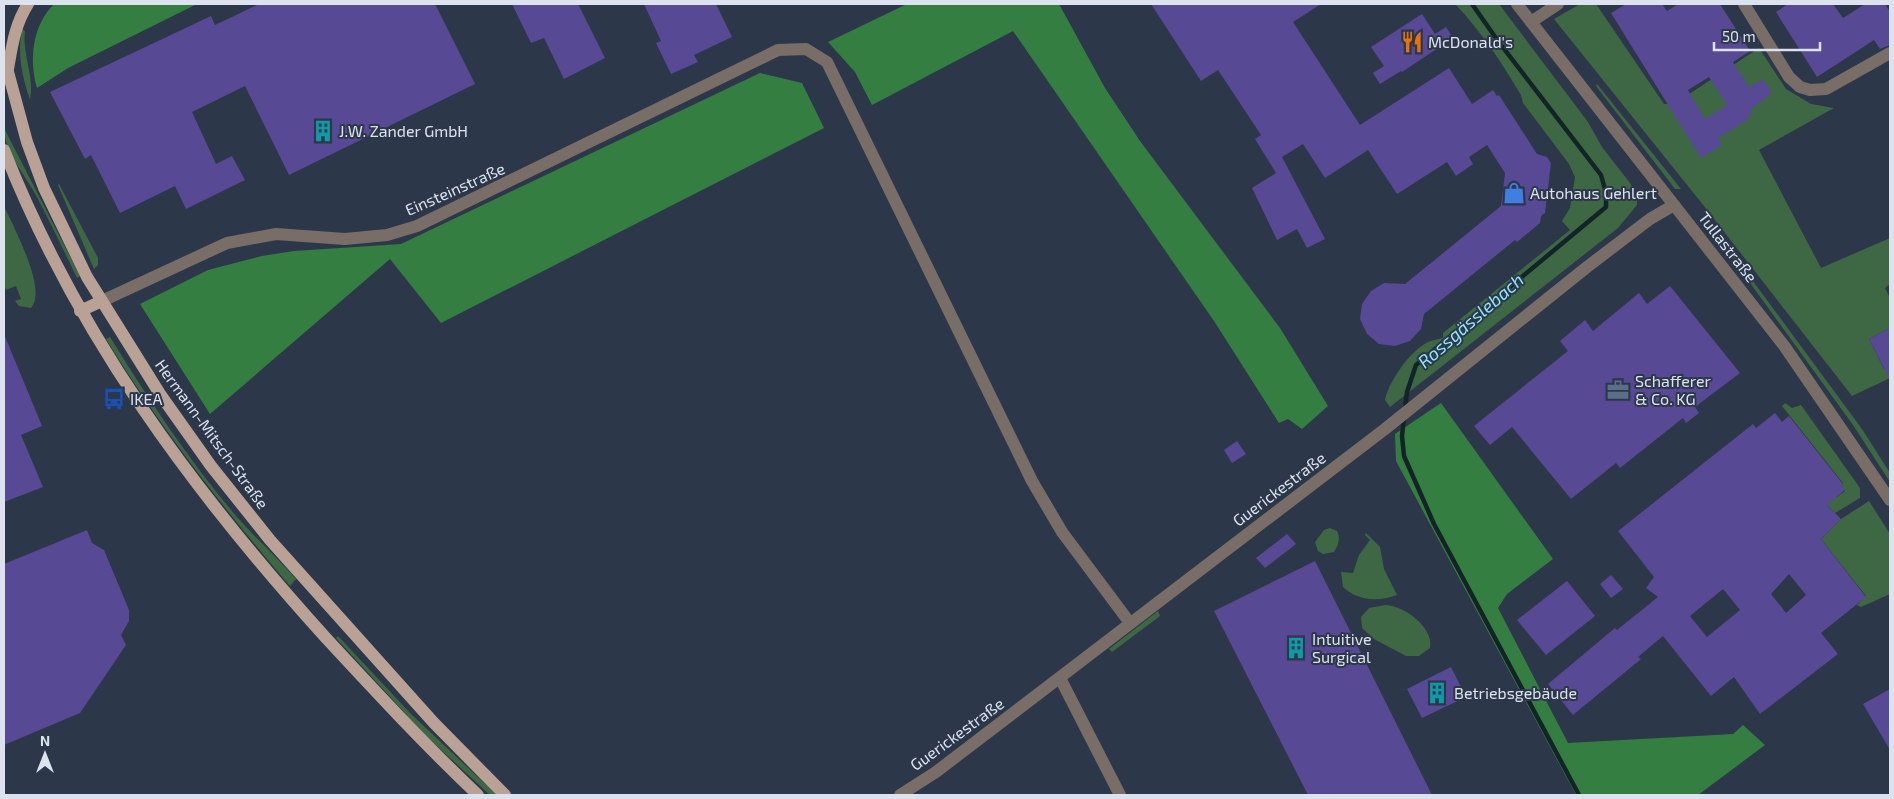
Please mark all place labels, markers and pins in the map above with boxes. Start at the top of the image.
restaurant icon: McDonald's [1399,29,1425,55]
place label: McDonald's [1428,32,1513,51]
building icon: J.W. Zander GmbH [310,118,336,144]
place label: J.W. Zander GmbH [339,121,468,140]
shop icon: Autohaus Gehlert [1501,180,1527,206]
place label: Autohaus Gehlert [1530,183,1657,202]
place label: Schafferer & Co. KG [1635,371,1712,408]
office icon: Schafferer & Co. KG [1605,377,1631,403]
bus stop icon: IKEA [101,386,127,412]
place label: IKEA [130,389,162,408]
place label: Intuitive Surgical [1312,629,1372,666]
building icon: Intuitive Surgical [1283,635,1309,661]
building icon: Betriebsgebäude [1424,680,1450,706]
place label: Betriebsgebäude [1454,683,1577,702]

